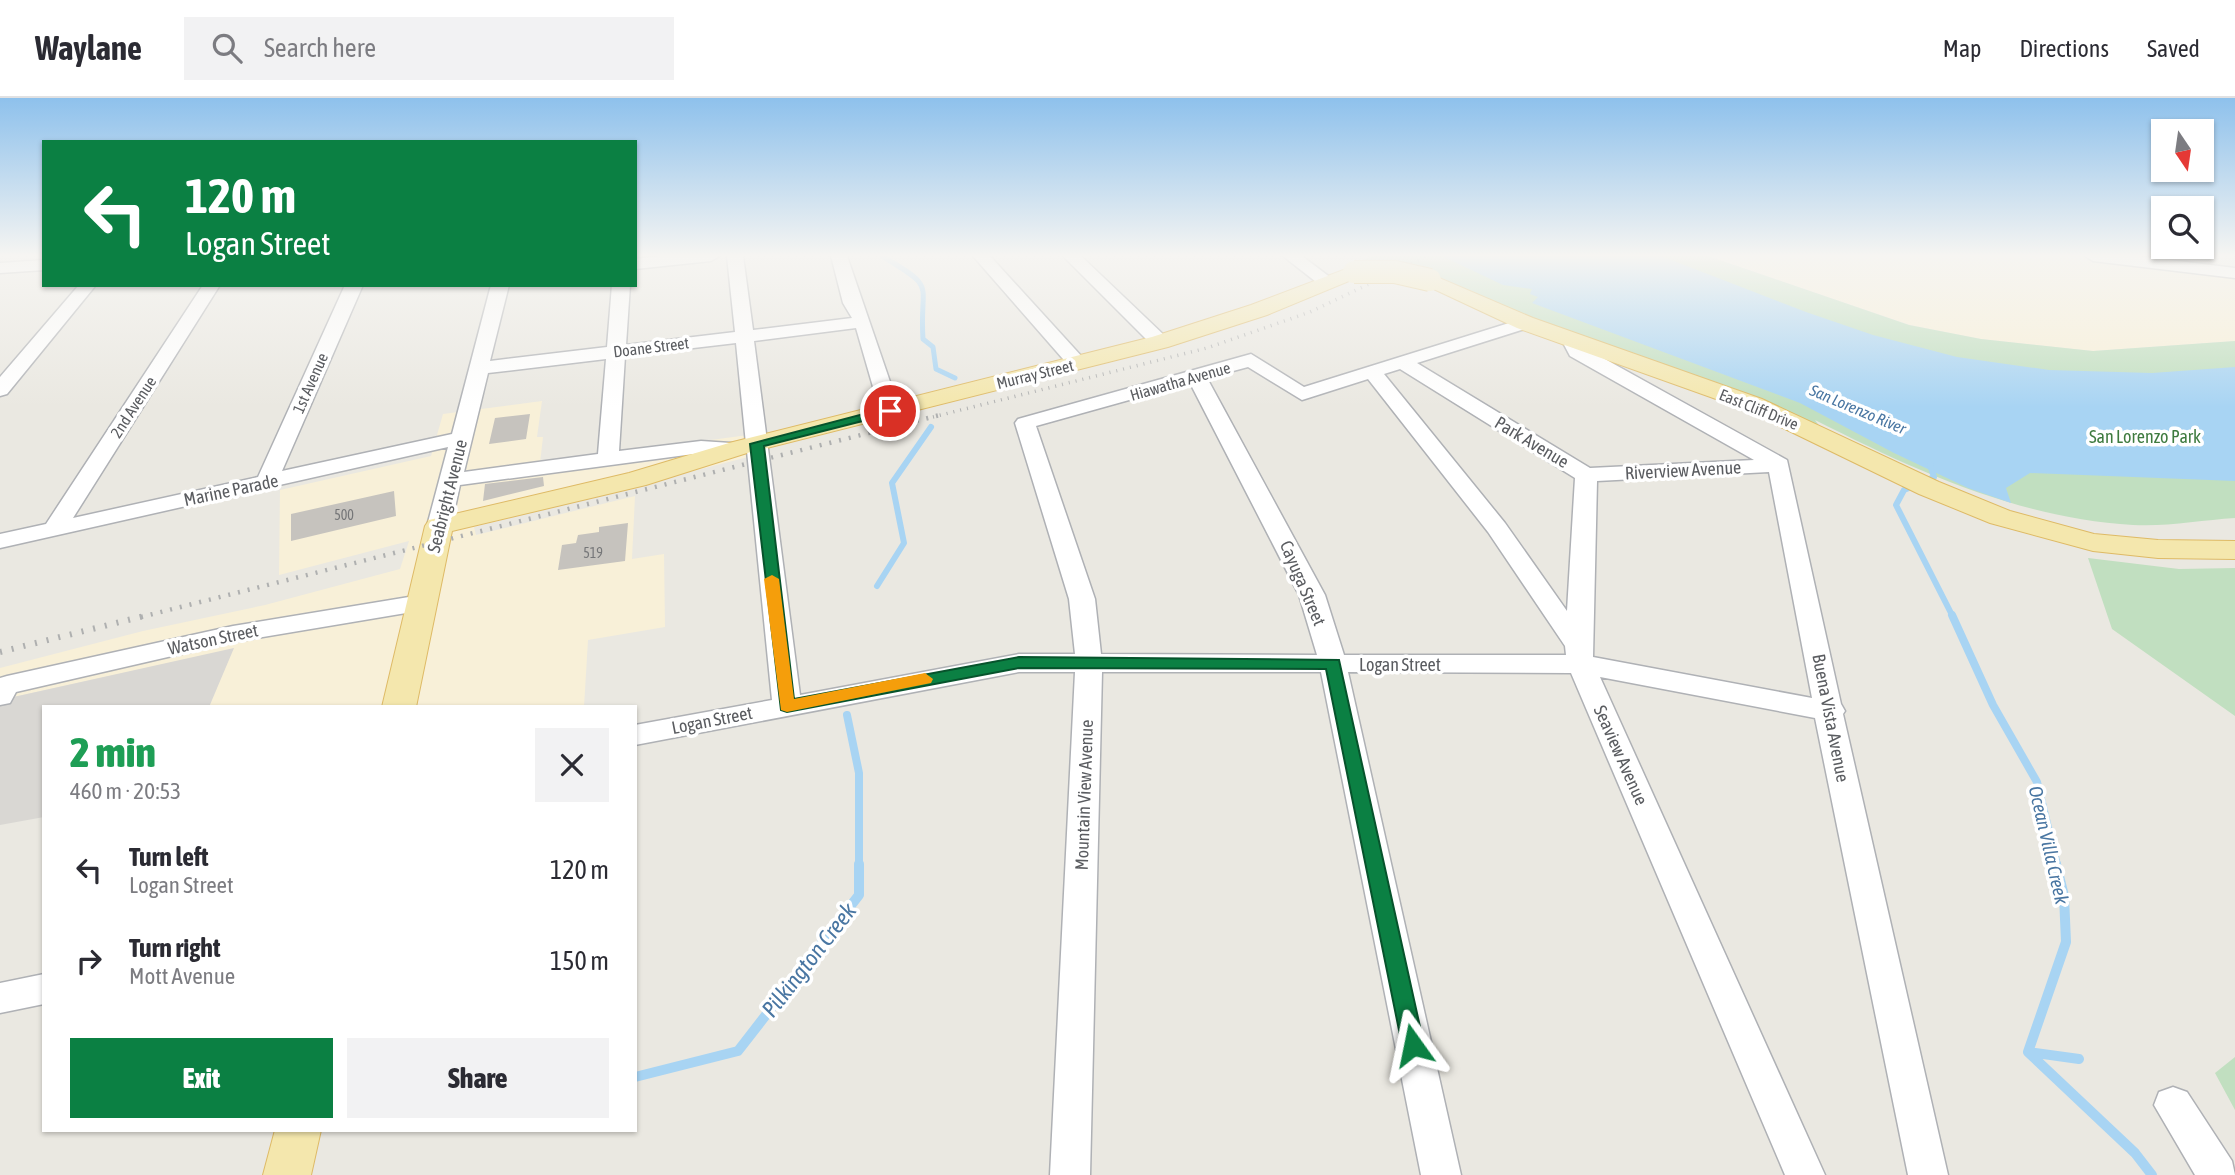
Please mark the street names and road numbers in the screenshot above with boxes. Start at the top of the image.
street label: Doane Street [612,333,690,361]
street label: 1st Avenue [289,350,331,416]
street label: Murray Street [995,356,1076,393]
street label: Hiawatha Avenue [1128,358,1232,404]
street label: 2nd Avenue [107,373,159,441]
street label: East Cliff Drive [1717,385,1801,433]
street label: Park Avenue [1491,412,1573,472]
street label: Seabright Avenue [423,437,471,555]
street label: Riverview Avenue [1624,456,1742,484]
street label: Marine Parade [182,470,280,510]
street label: Cayuga Street [1276,537,1330,629]
street label: Watson Street [166,619,260,659]
street label: Buena Vista Avenue [1808,652,1854,784]
street label: Logan Street [1359,654,1441,675]
street label: Logan Street [670,702,754,738]
street label: Seaview Avenue [1590,702,1652,808]
street label: Mountain View Avenue [1071,719,1097,871]

